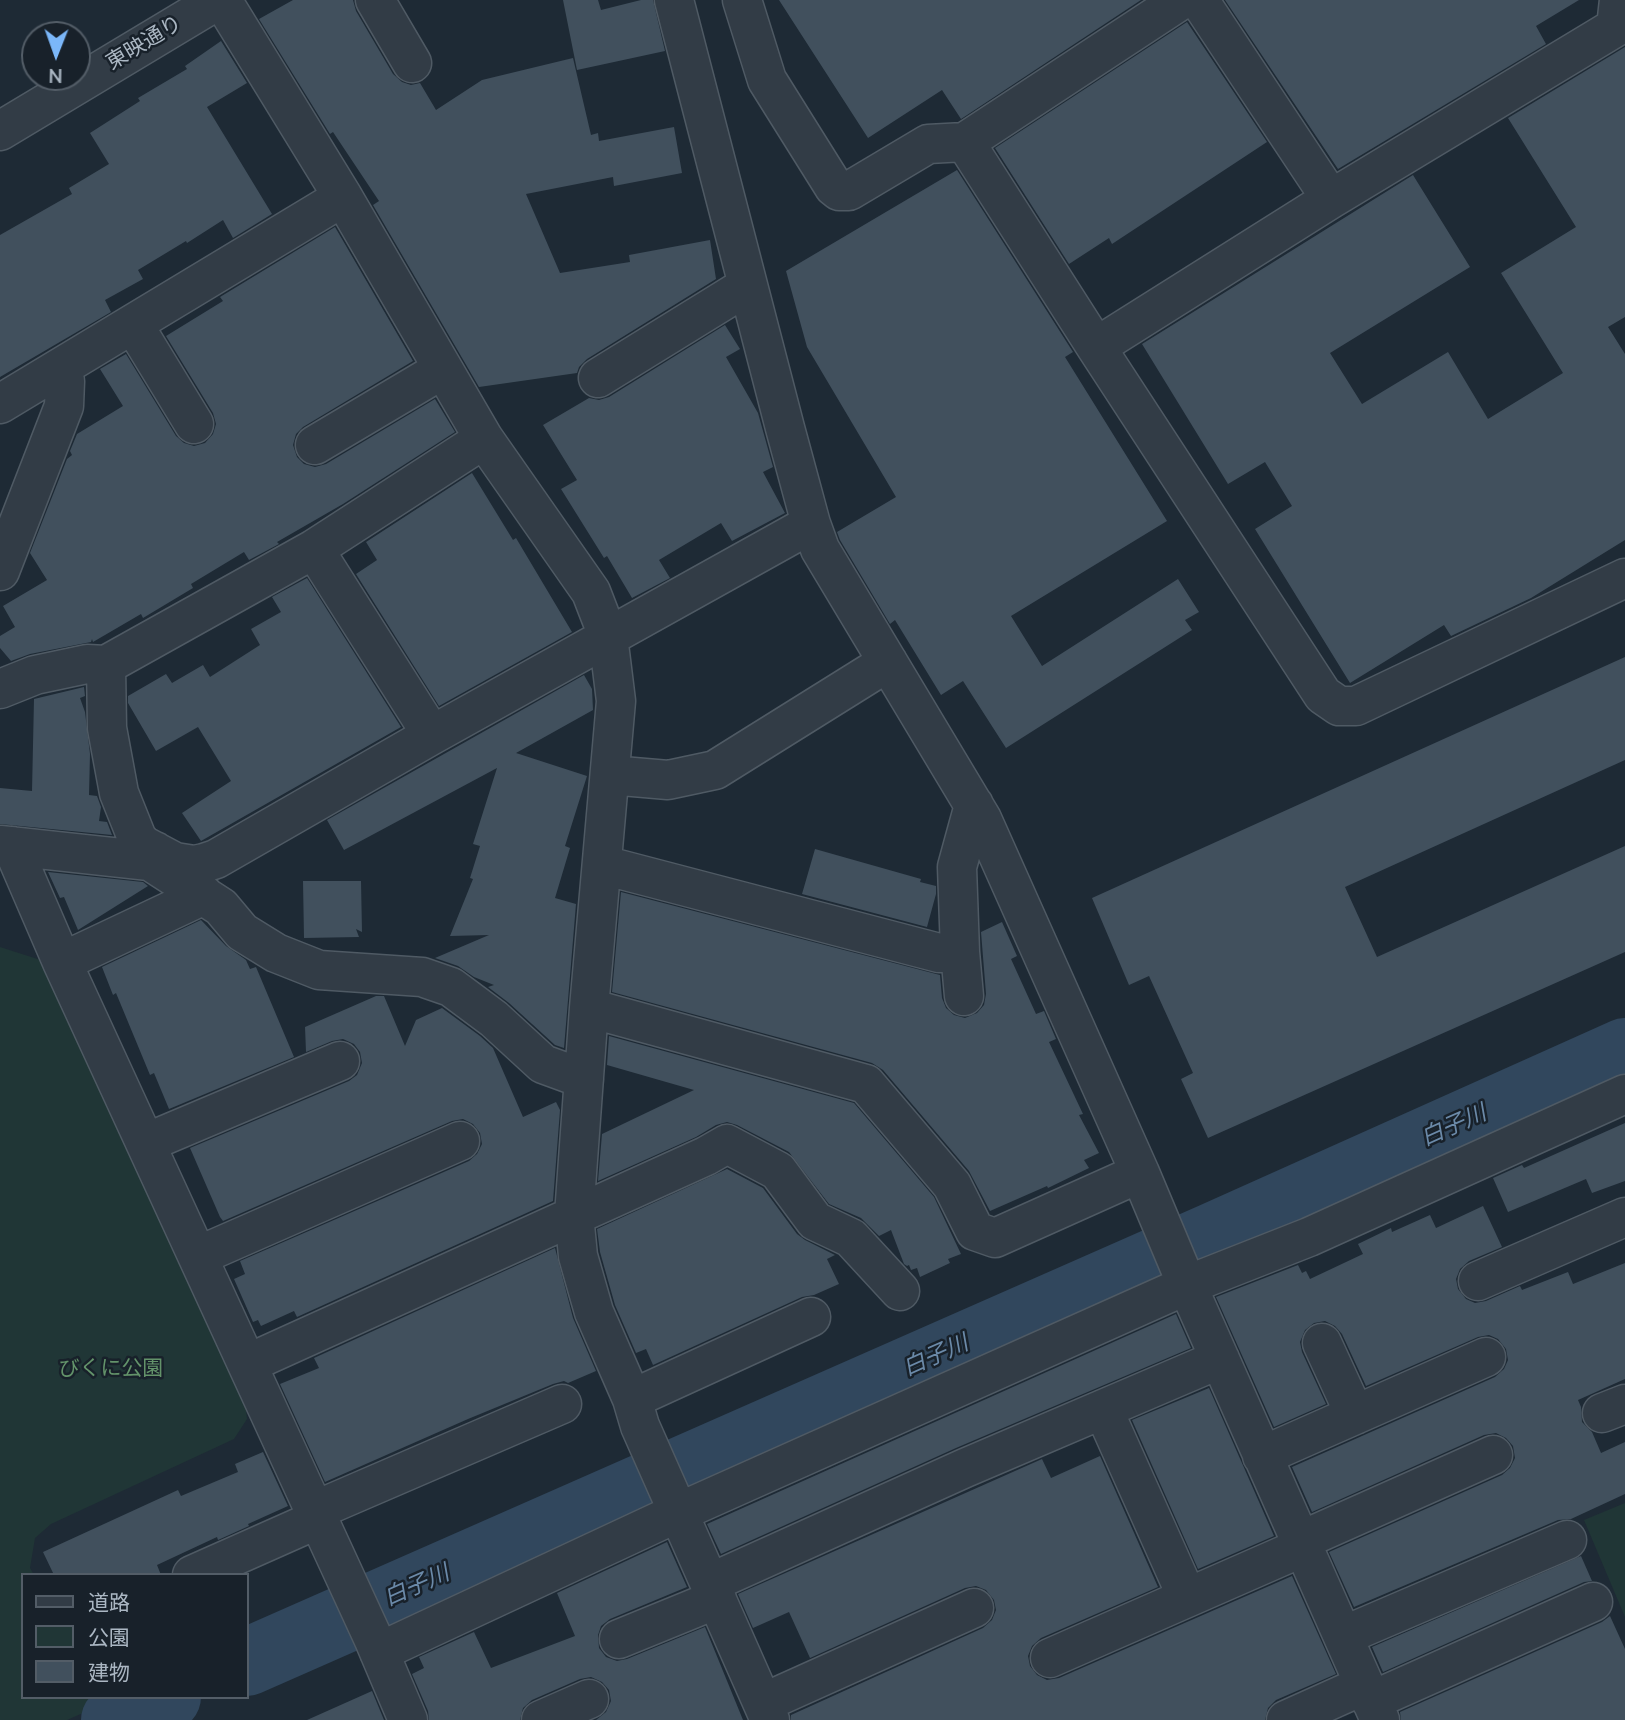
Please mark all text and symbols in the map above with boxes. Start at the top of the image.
street label: 東映通り [103,12,187,76]
north arrow [21,21,91,91]
text: N [48,62,63,88]
water label: 白子川 [1417,1100,1491,1154]
water label: 白子川 [899,1330,973,1384]
park label: びくに公園 [59,1357,163,1383]
water label: 白子川 [380,1560,454,1614]
legend [21,1573,248,1699]
text: 道路 [88,1589,130,1617]
text: 公園 [88,1624,130,1652]
text: 建物 [88,1659,130,1687]

